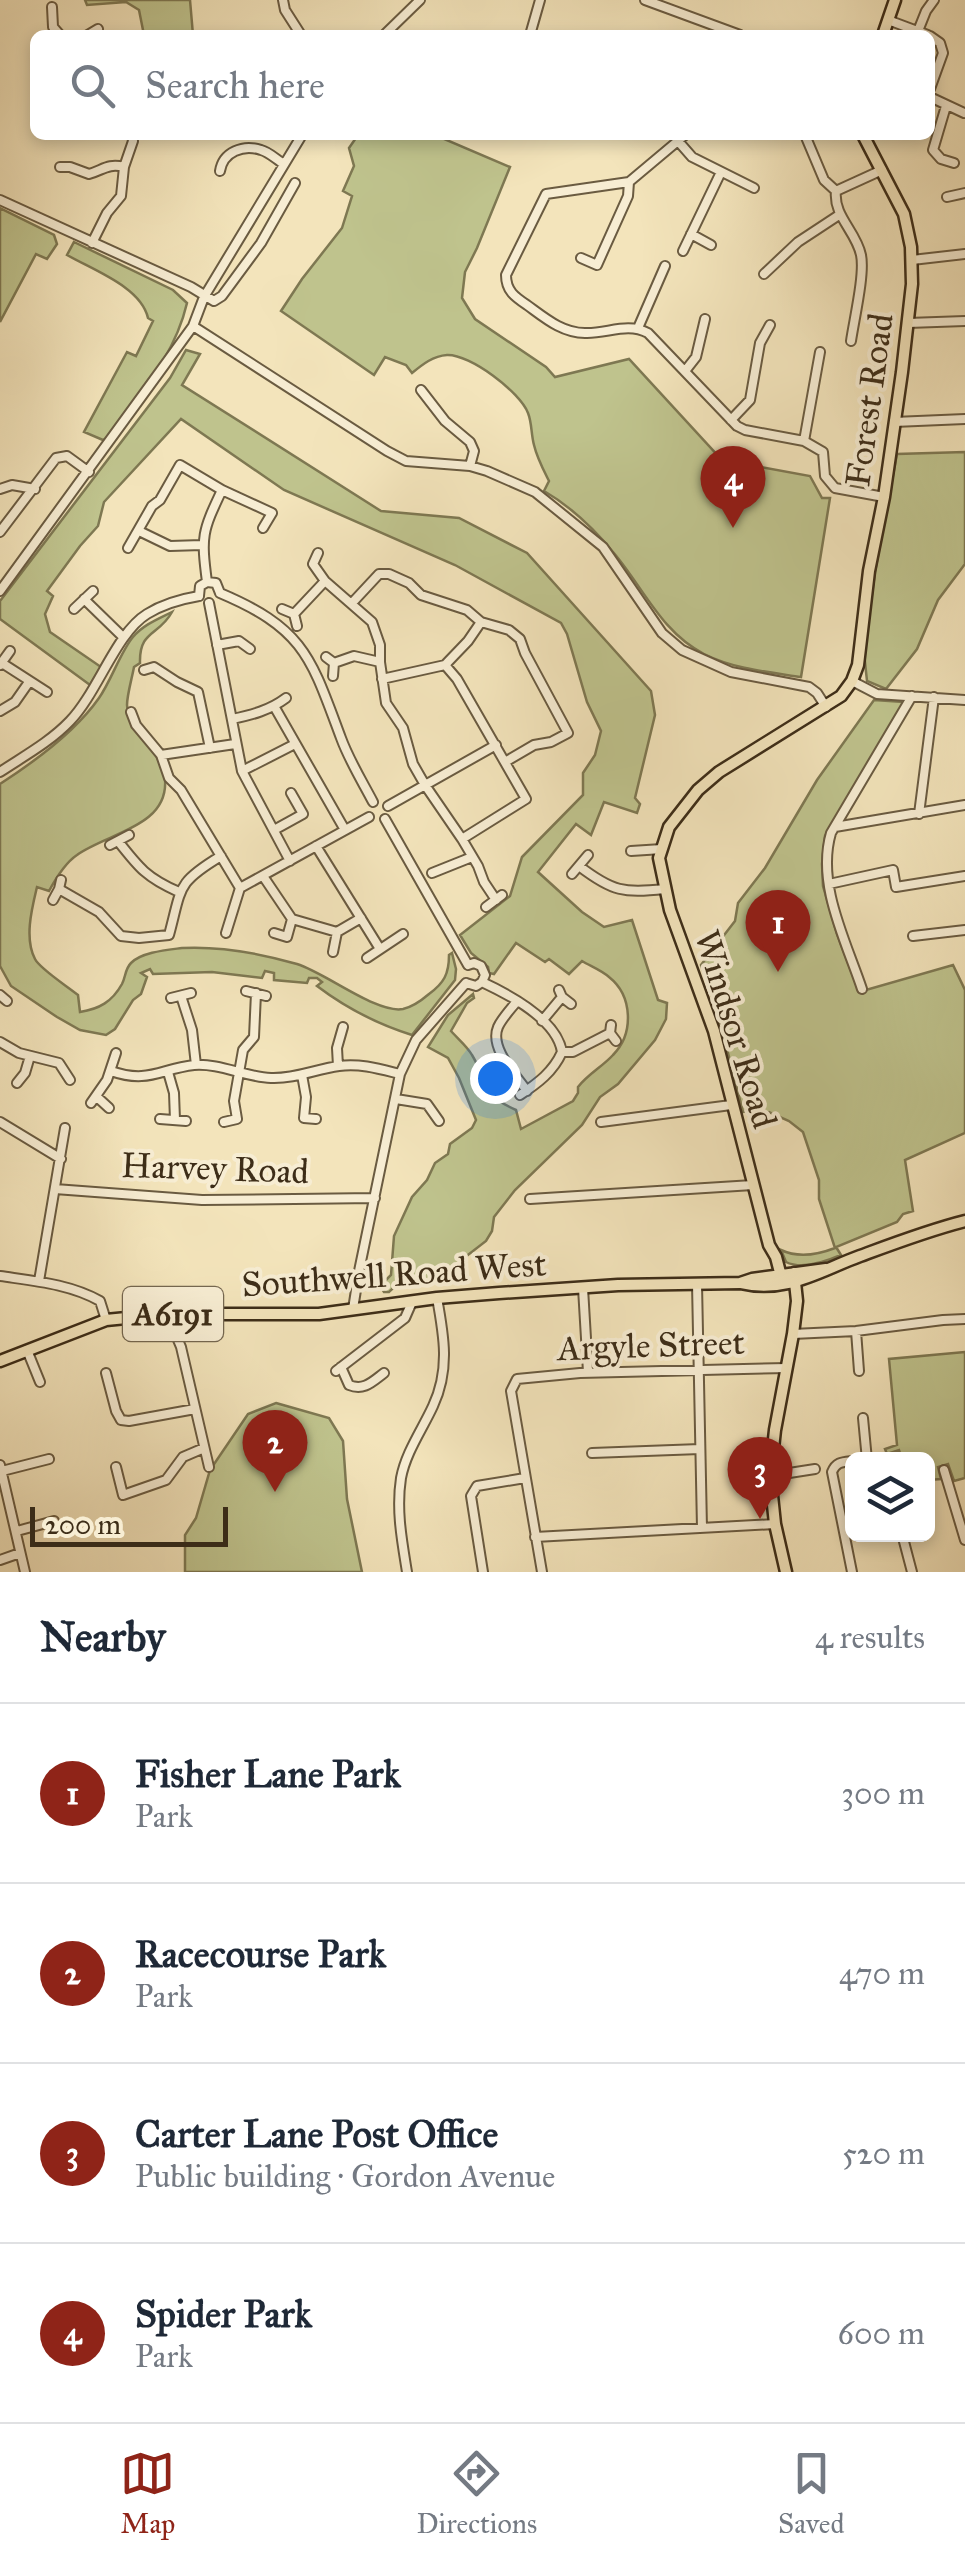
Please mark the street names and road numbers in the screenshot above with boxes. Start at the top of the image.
street label: Forest Road [836,310,903,490]
street label: Windsor Road [685,925,786,1134]
street label: Harvey Road [120,1144,310,1193]
street label: Southwell Road West [240,1242,548,1307]
road number: A6191 [123,1287,223,1341]
street label: Argyle Street [554,1321,746,1370]

